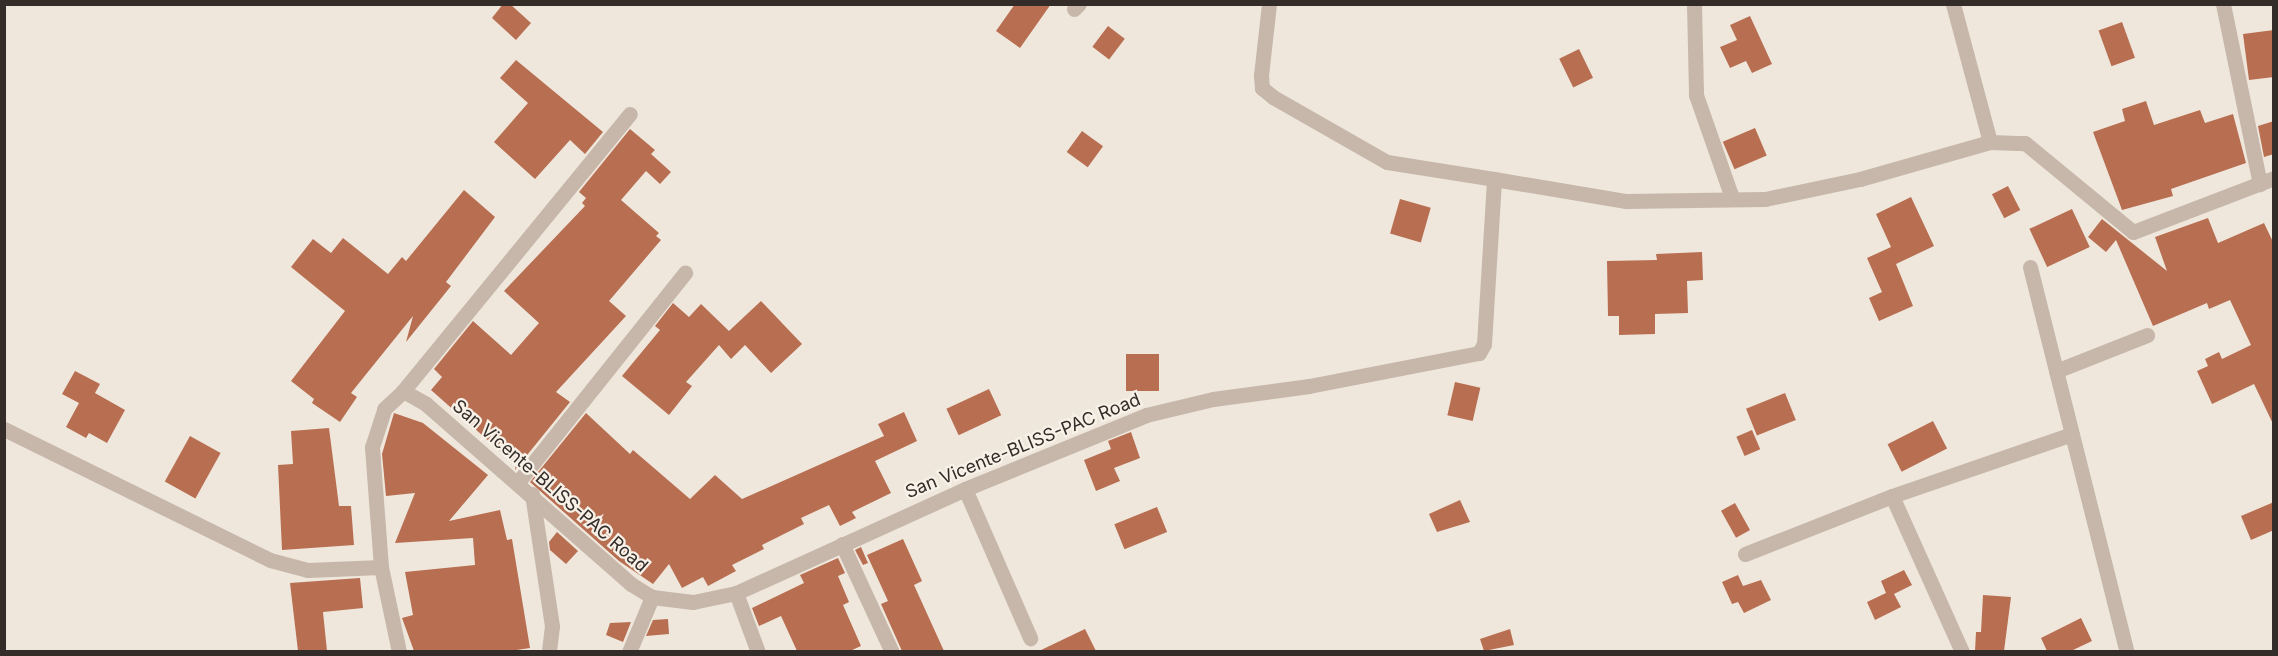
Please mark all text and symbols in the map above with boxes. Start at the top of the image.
street label: San Vicente-BLISS-PAC Road [902,389,1144,503]
street label: San Vicente-BLISS-PAC Road [448,395,652,577]

